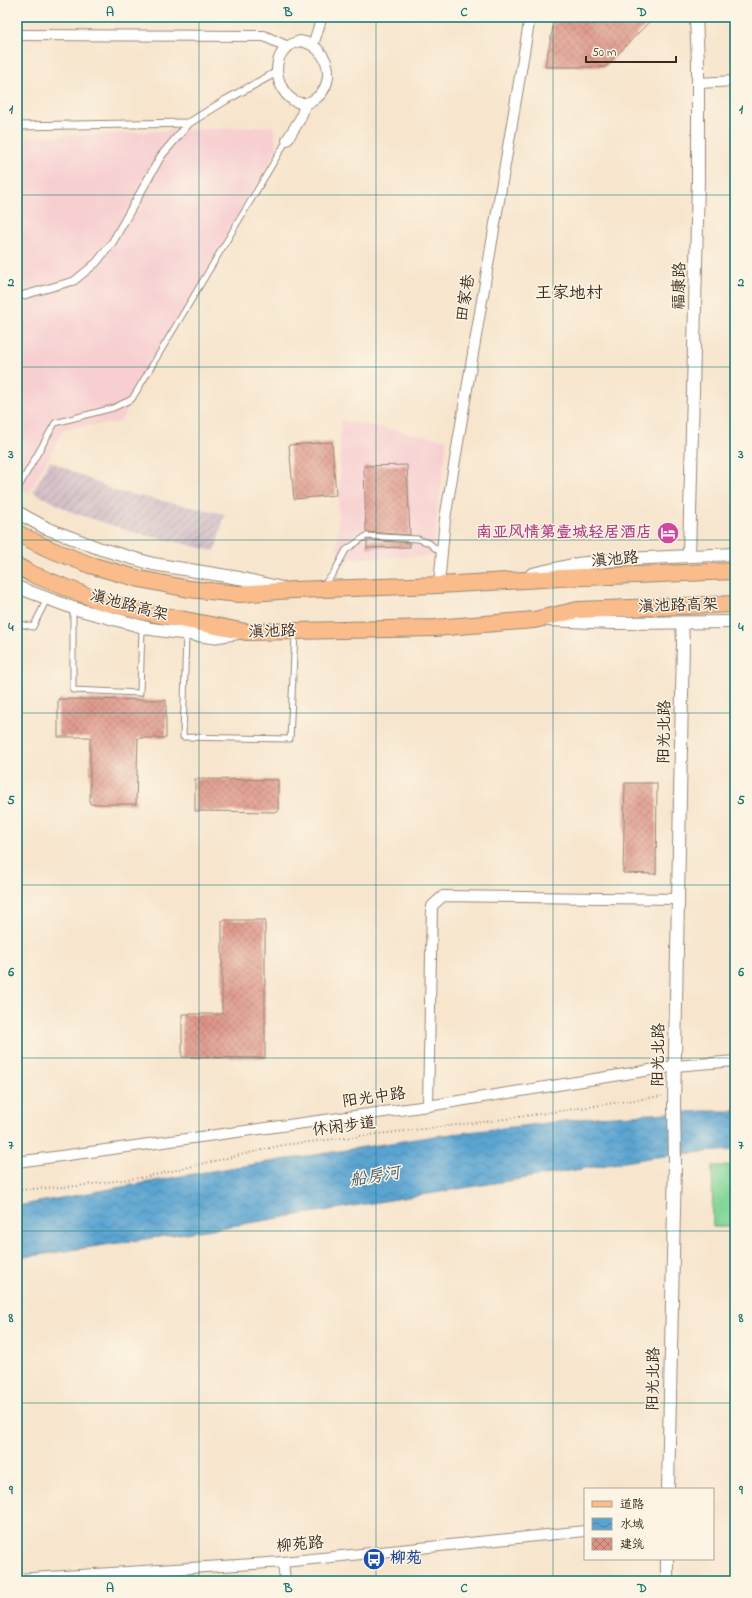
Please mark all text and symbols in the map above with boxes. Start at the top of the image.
text: A [106,3,114,22]
text: B [283,3,293,22]
text: C [460,3,468,22]
text: D [636,3,647,22]
scale bar [586,38,676,64]
text: 50 m [592,44,616,62]
text: 1 [9,100,14,119]
text: 1 [739,100,744,119]
street label: 福康路 [668,262,692,310]
street label: 田家巷 [450,272,482,324]
text: 2 [7,273,15,292]
text: 2 [737,273,745,292]
district label: 王家地村 [535,281,603,306]
text: 3 [7,445,14,464]
text: 3 [737,445,744,464]
hotel icon: 南亚风情第壹城轻居酒店 [655,520,681,546]
place label: 南亚风情第壹城轻居酒店 [476,521,652,545]
street label: 滇池路 [590,546,640,574]
street label: 滇池路高架 [87,584,171,628]
street label: 滇池路高架 [638,593,718,619]
text: 4 [7,618,14,637]
text: 4 [737,618,744,637]
street label: 滇池路 [248,619,296,645]
street label: 阳光北路 [652,700,678,764]
text: 5 [7,791,15,810]
text: 5 [737,791,745,810]
text: 6 [7,963,14,982]
text: 6 [737,963,744,982]
street label: 阳光北路 [646,1023,672,1087]
street label: 阳光中路 [341,1082,407,1114]
street label: 休闲步道 [311,1111,377,1143]
text: 7 [8,1136,14,1155]
text: 7 [738,1136,744,1155]
water label: 船房河 [348,1160,405,1193]
text: 8 [8,1309,14,1328]
text: 8 [738,1309,744,1328]
street label: 阳光北路 [641,1347,667,1411]
text: 9 [8,1481,14,1500]
text: 9 [738,1481,744,1500]
legend [584,1488,714,1560]
text: 道路 [620,1496,644,1514]
text: 水域 [620,1516,644,1534]
street label: 柳苑路 [275,1531,325,1559]
text: 建筑 [620,1536,644,1554]
bus stop icon: 柳苑 [361,1546,387,1572]
place label: 柳苑 [390,1547,422,1571]
text: A [106,1579,114,1598]
text: B [283,1579,293,1598]
text: C [460,1579,468,1598]
text: D [636,1579,647,1598]

